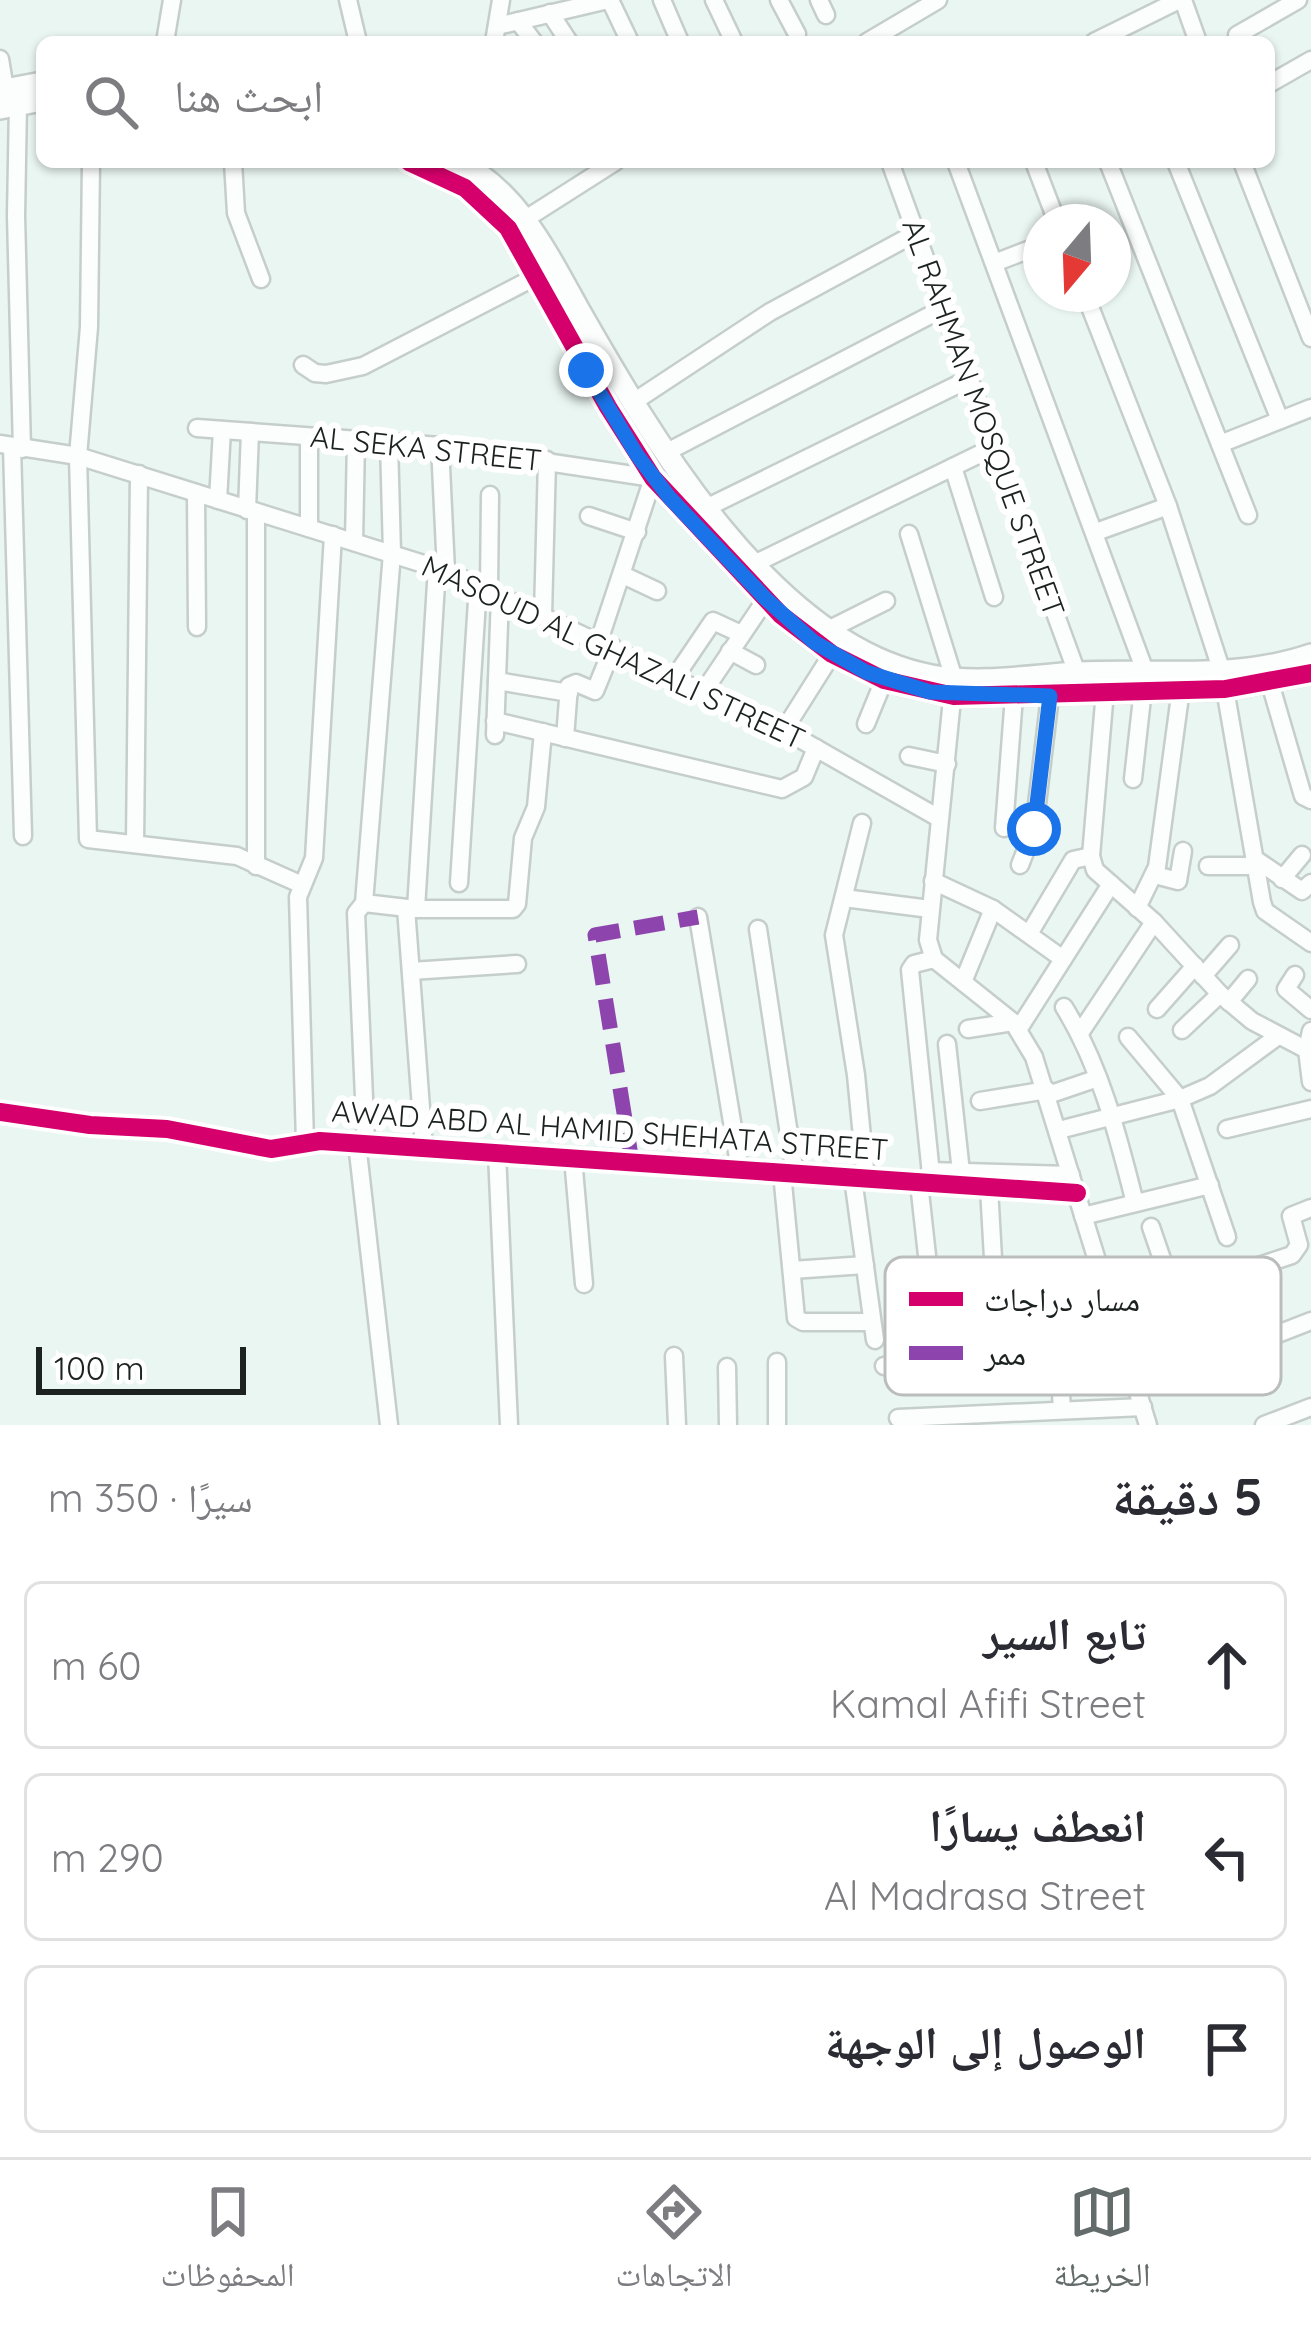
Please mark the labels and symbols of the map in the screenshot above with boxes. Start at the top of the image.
north arrow [1023,204,1131,312]
street label: AL RAHMAN MOSQUE STREET [894,213,1074,622]
route end [559,343,613,397]
street label: AL SEKA STREET [308,417,544,479]
street label: MASOUD AL GHAZALI STREET [416,546,811,758]
route start [1007,802,1061,856]
street label: AWAD ABD AL HAMID SHEHATA STREET [330,1092,890,1168]
legend [885,1257,1281,1395]
text: مسار دراجات [984,1278,1140,1319]
text: ممر [983,1332,1026,1373]
scale bar [36,1341,246,1394]

